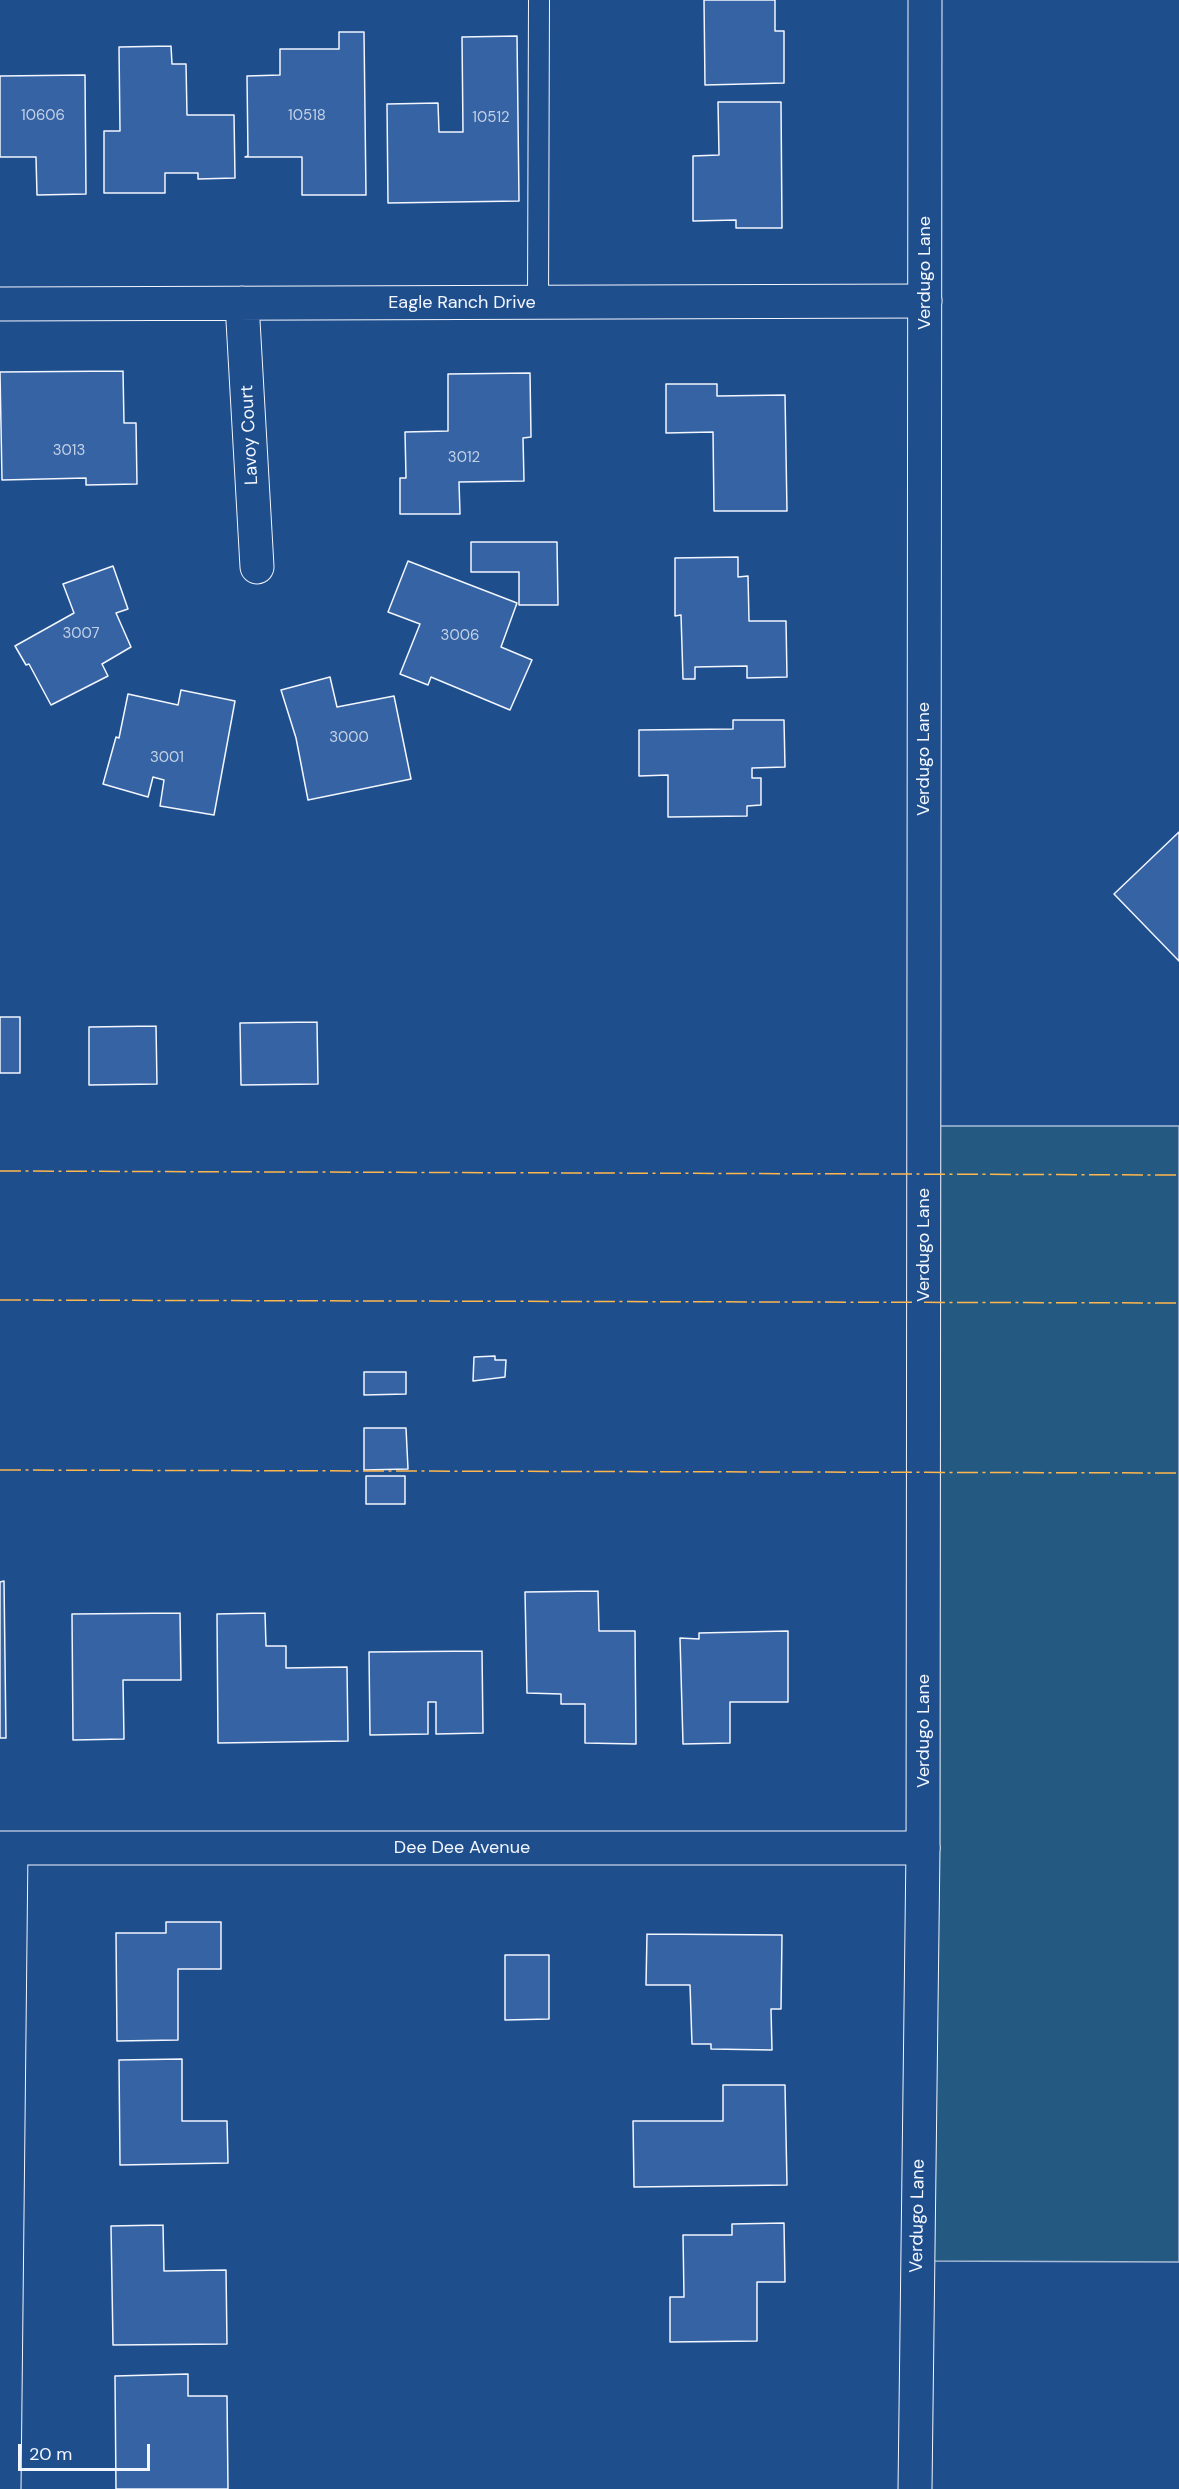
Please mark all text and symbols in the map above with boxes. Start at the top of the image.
house number: 10606 [21,107,65,125]
house number: 10518 [288,107,326,125]
house number: 10512 [472,109,510,127]
street label: Verdugo Lane [914,216,936,330]
street label: Eagle Ranch Drive [388,292,536,314]
street label: Lavoy Court [237,384,263,486]
house number: 3013 [53,442,85,460]
house number: 3012 [448,449,480,467]
house number: 3007 [62,625,100,643]
house number: 3006 [441,627,479,645]
street label: Verdugo Lane [913,702,935,816]
house number: 3000 [329,729,369,747]
house number: 3001 [150,749,184,767]
street label: Verdugo Lane [913,1188,935,1302]
street label: Verdugo Lane [913,1674,935,1788]
street label: Dee Dee Avenue [394,1837,530,1859]
street label: Verdugo Lane [906,2159,930,2273]
scale bar [21,2432,153,2470]
text: 20 m [29,2442,72,2466]

